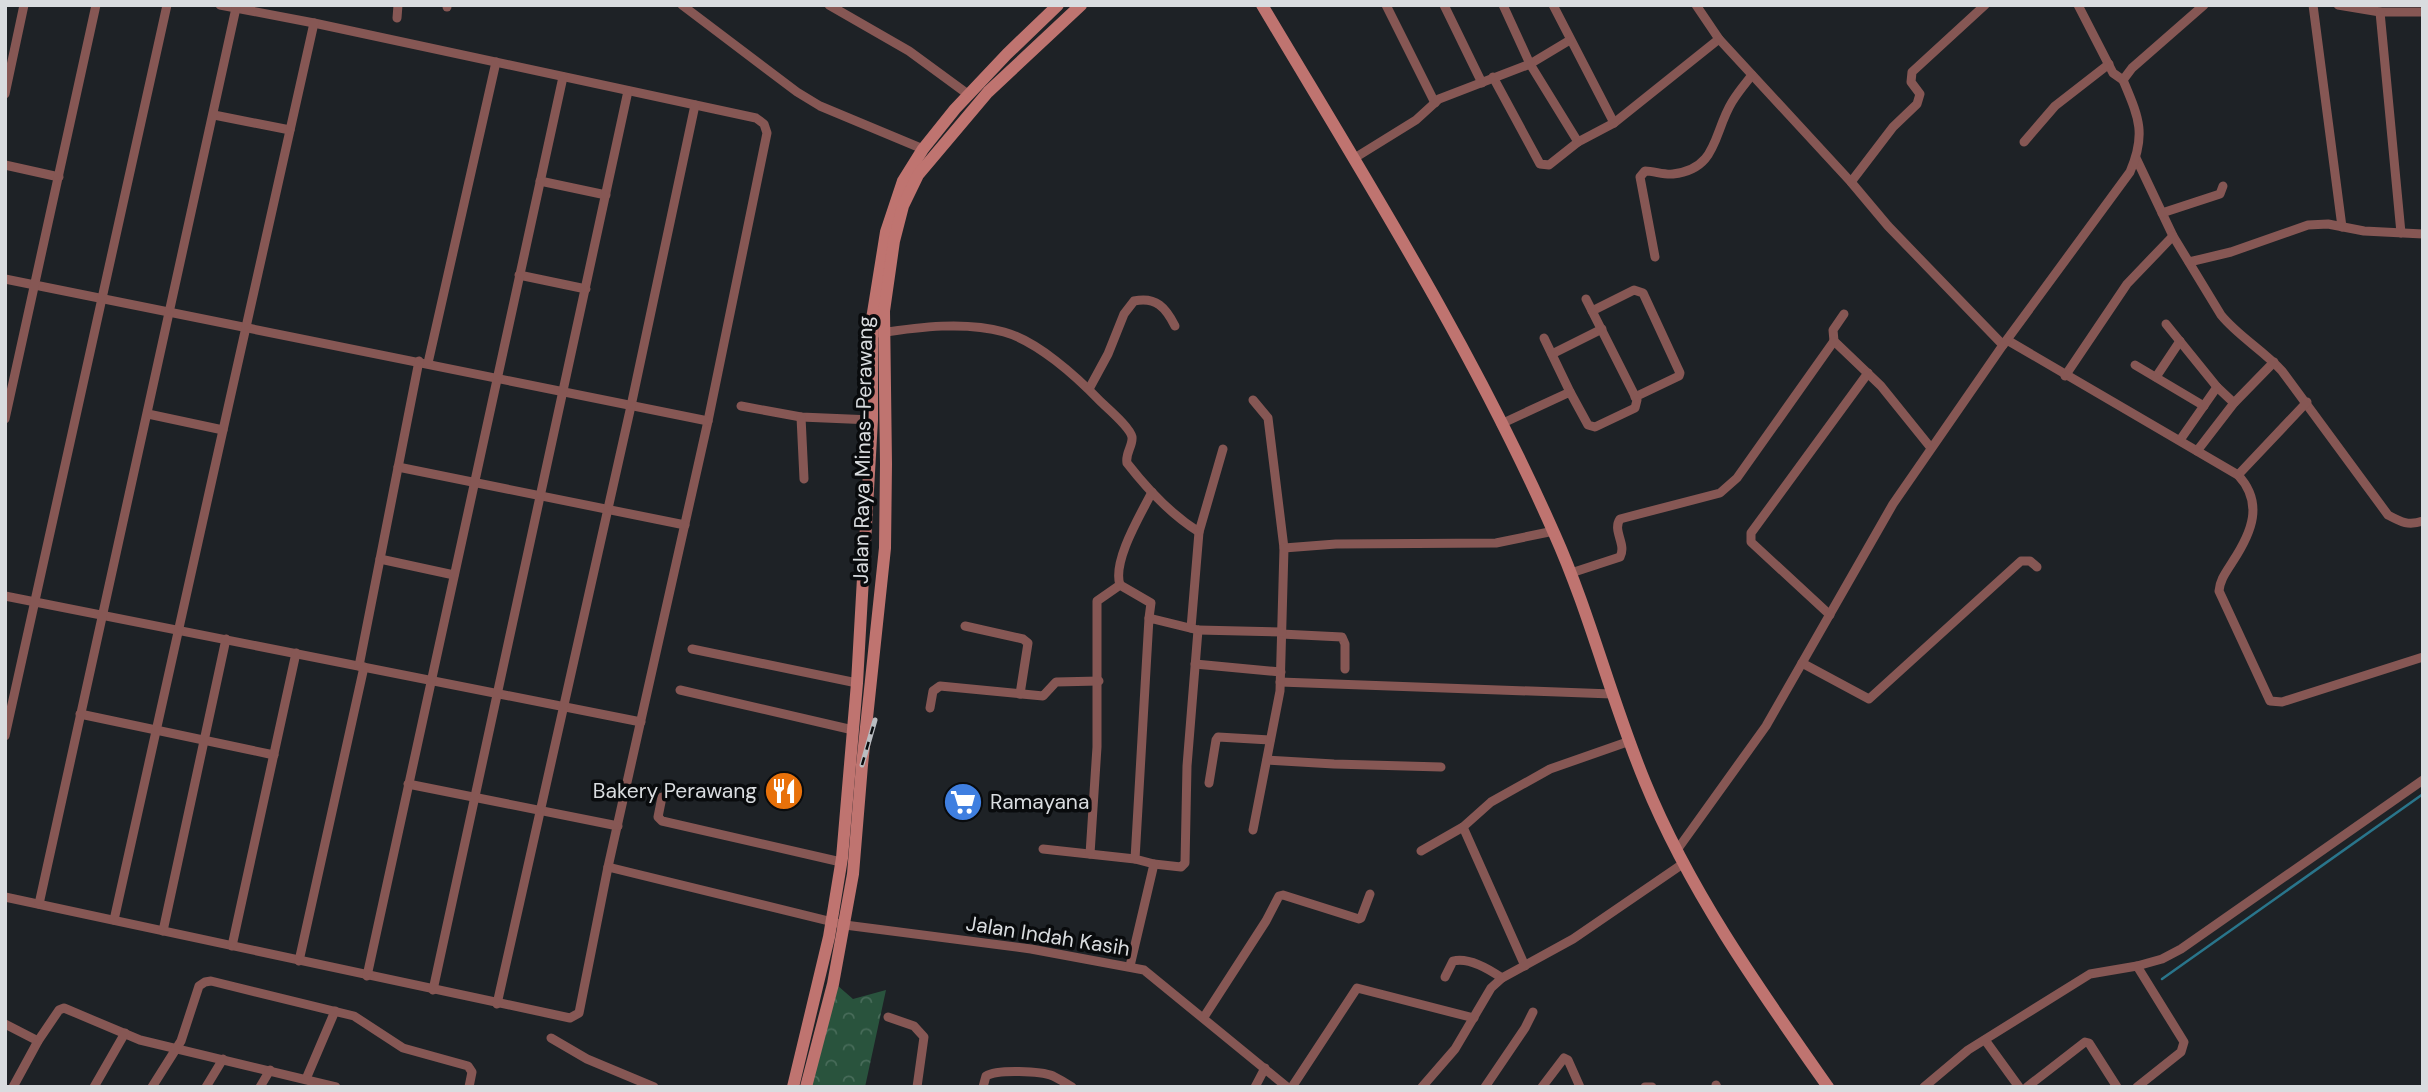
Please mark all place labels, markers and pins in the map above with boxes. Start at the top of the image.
restaurant icon: Bakery Perawang [763,770,805,812]
place label: Bakery Perawang [593,777,757,805]
supermarket icon: Ramayana [942,781,984,823]
place label: Ramayana [990,788,1089,816]

